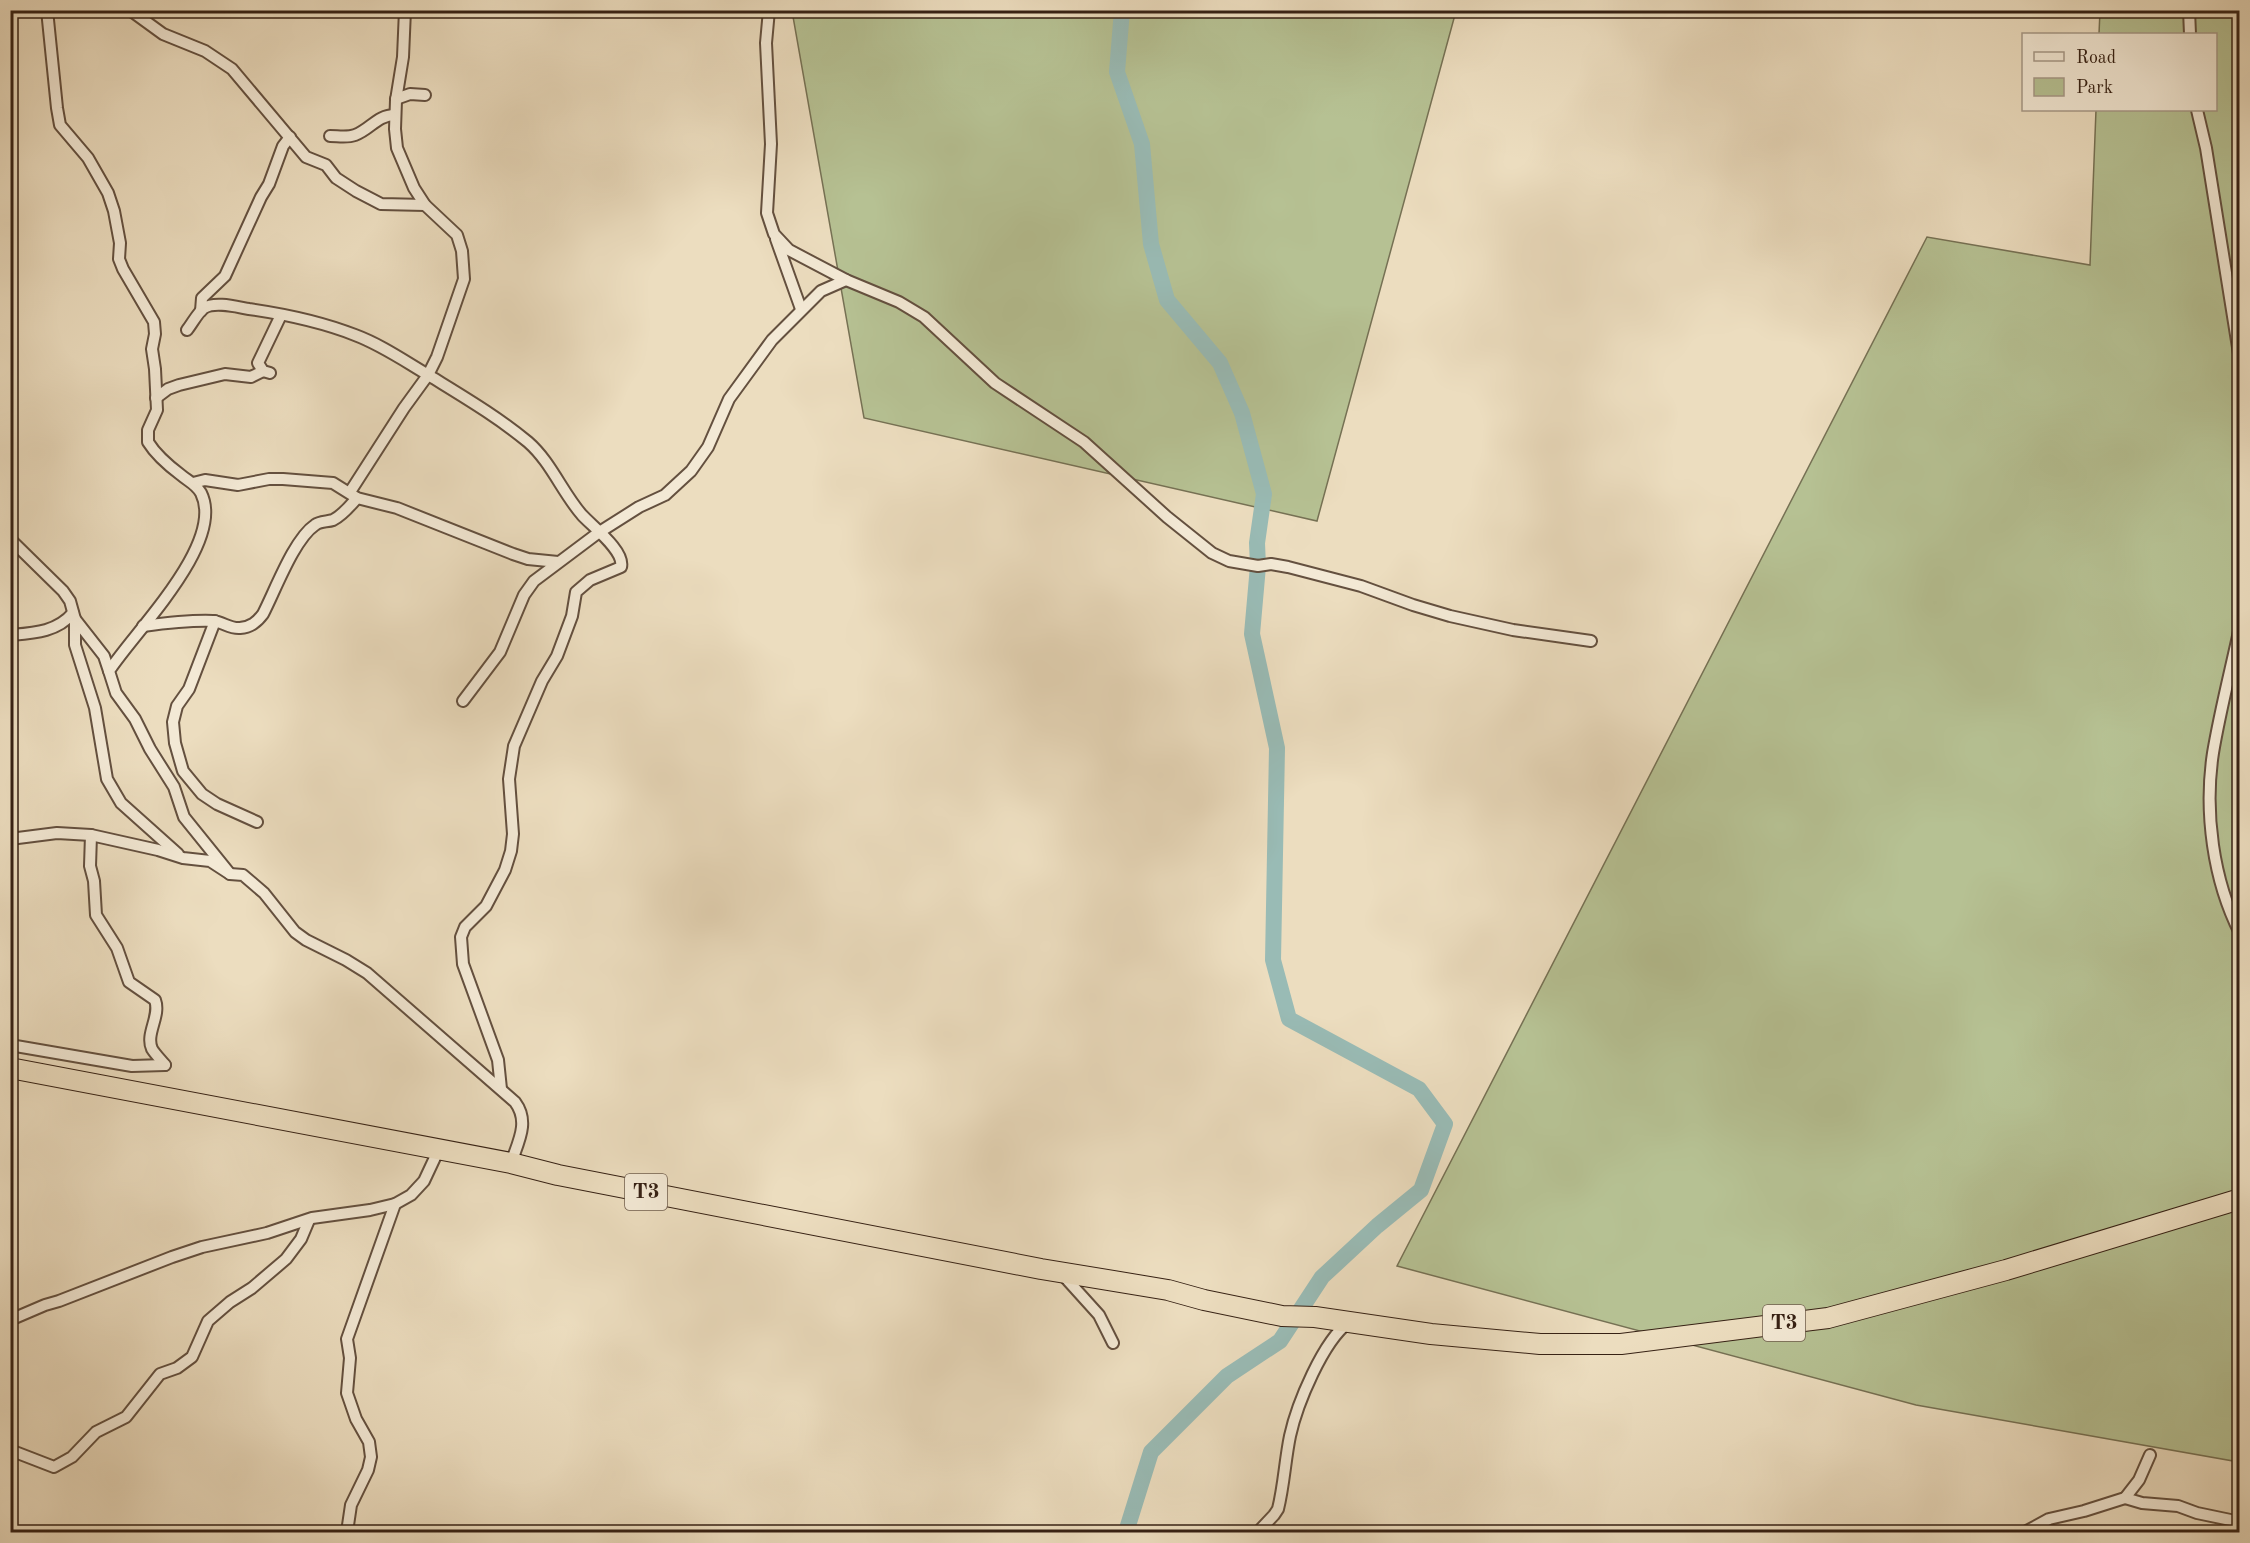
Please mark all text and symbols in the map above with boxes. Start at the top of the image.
legend [2022,33,2217,111]
text: Road [2076,49,2116,67]
text: Park [2076,79,2113,97]
road number: T3 [625,1174,667,1210]
road number: T3 [1763,1305,1805,1341]

